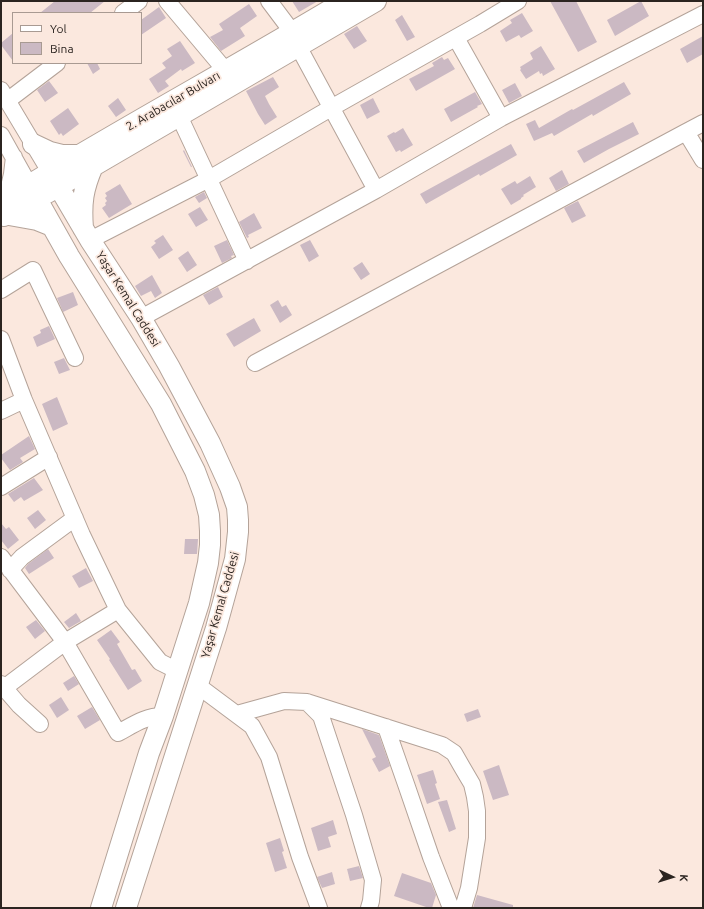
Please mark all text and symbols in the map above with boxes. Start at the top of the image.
legend [12,12,142,64]
text: Yol [50,22,67,35]
text: Bina [50,42,74,55]
street label: 2. Arabacılar Bulvarı [123,68,223,134]
street label: Yaşar Kemal Caddesi [93,249,163,349]
street label: Yaşar Kemal Caddesi [198,550,242,660]
north arrow [652,857,692,897]
text: K [678,874,690,882]

